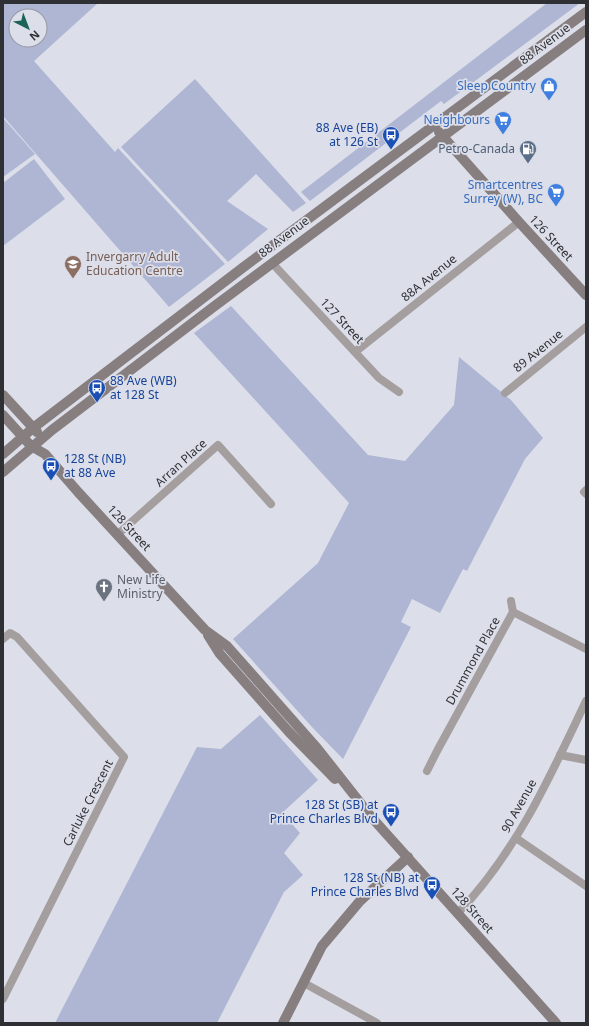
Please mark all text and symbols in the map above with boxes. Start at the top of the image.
north arrow [8,8,48,48]
street label: 88 Avenue [516,19,574,68]
text: N [27,27,43,44]
shop icon: Sleep Country [539,76,559,101]
place label: Sleep Country [457,77,537,94]
supermarket icon: Neighbours [493,110,513,135]
place label: Neighbours [423,111,490,128]
place label: 88 Ave (EB) at 126 St [316,119,379,150]
bus stop icon: 88 Ave (EB) at 126 St [381,125,401,150]
fuel station icon: Petro-Canada [518,139,538,164]
place label: Petro-Canada [438,140,515,157]
place label: Smartcentres Surrey (W), BC [463,176,543,207]
supermarket icon: Smartcentres Surrey (W), BC [546,182,566,207]
street label: 126 Street [526,211,578,265]
street label: 88 Avenue [255,212,313,261]
place label: Invergarry Adult Education Centre [86,248,183,279]
street label: 88A Avenue [397,250,460,305]
school or university icon: Invergarry Adult Education Centre [63,254,83,279]
street label: 127 Street [317,294,369,348]
street label: 89 Avenue [509,325,566,376]
place label: 88 Ave (WB) at 128 St [110,372,177,403]
bus stop icon: 88 Ave (WB) at 128 St [87,378,107,403]
street label: Arran Place [151,435,210,490]
place label: 128 St (NB) at 88 Ave [64,450,126,481]
bus stop icon: 128 St (NB) at 88 Ave [41,456,61,481]
street label: 128 Street [104,501,156,555]
place label: New Life Ministry [117,571,166,602]
church icon: New Life Ministry [94,577,114,602]
street label: Drummond Place [441,613,504,708]
street label: Carluke Crescent [58,756,117,849]
street label: 90 Avenue [497,776,540,836]
place label: 128 St (SB) at Prince Charles Blvd [270,796,379,827]
bus stop icon: 128 St (SB) at Prince Charles Blvd [381,802,401,827]
place label: 128 St (NB) at Prince Charles Blvd [311,869,420,900]
bus stop icon: 128 St (NB) at Prince Charles Blvd [422,875,442,900]
street label: 128 Street [447,883,498,937]

